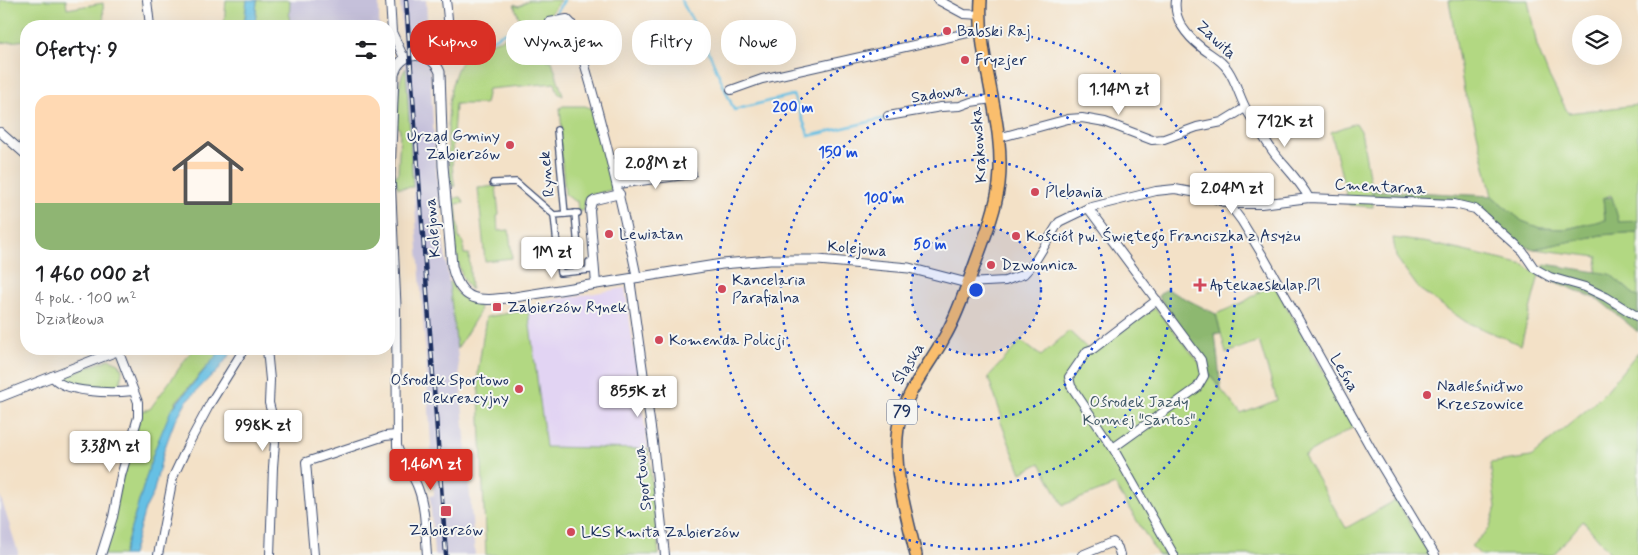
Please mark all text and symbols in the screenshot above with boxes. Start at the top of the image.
map controls [1572,15,1622,65]
button: layers [1572,15,1622,65]
street label: Zawiła [1191,16,1241,64]
chip: Kupno [410,20,496,65]
chip: Wynajem [506,20,622,65]
chip: Filtry [632,20,711,65]
chip: Nowe [721,20,796,65]
place label: Babski Raj [957,21,1030,42]
marker: Babski Raj [941,25,953,37]
text: Oferty: 9 [35,36,118,64]
icon: filters [352,36,380,64]
place label: Fryzjer [975,50,1027,71]
marker: Fryzjer [959,54,971,66]
pin: 1.14M zł [1067,74,1171,116]
street label: Sadowa [910,79,967,109]
text: 1.14M zł [1089,79,1149,100]
text: 200 m [773,98,814,118]
street label: Krakowska [966,106,992,184]
pin: 712K zł [1239,106,1331,148]
text: 712K zł [1257,111,1313,132]
place label: Urząd Gminy Zabierzów [407,126,500,165]
icon: home [163,128,253,218]
marker: Urząd Gminy Zabierzów [504,139,516,151]
text: 150 m [818,143,858,163]
pin: 2.08M zł [604,148,708,190]
street label: Rynek [534,150,560,198]
text: 2.08M zł [625,153,687,174]
pin: 2.04M zł [1180,172,1284,215]
street label: Cmentarna [1334,174,1427,200]
text: 2.04M zł [1201,178,1263,199]
place label: Plebania [1045,182,1103,203]
marker: Plebania [1029,186,1041,198]
text: 100 m [864,189,904,209]
street label: Kolejowa [420,197,446,259]
place label: Lewiatan [619,224,683,245]
place label: Kościół pw. Świętego Franciszka z Asyżu [1026,226,1300,248]
marker: Lewiatan [603,228,615,240]
marker: Kościół pw. Świętego Franciszka z Asyżu [1010,230,1022,242]
text: 50 m [913,235,947,255]
pin: 1M zł [517,236,587,279]
street label: Kolejowa [826,236,888,262]
text: 1M zł [532,242,572,263]
place label: Dzwonnica [1001,255,1077,276]
marker: Dzwonnica [985,259,997,271]
text: 1 460 000 zł [35,260,150,288]
place label: Kancelaria Parafialna [732,270,806,309]
place label: Aptekaeskulap.Pl [1210,275,1321,297]
marker: Aptekaeskulap.Pl [1194,279,1206,291]
centre of rings [967,281,985,299]
marker: Kancelaria Parafialna [716,283,728,295]
text: 4 pok. · 100 m² [35,288,137,309]
place label: Zabierzów Rynek [507,297,627,318]
marker: Zabierzów Rynek [491,301,503,313]
text: Działkowa [35,309,104,330]
place label: Komenda Policji [669,330,785,351]
marker: Komenda Policji [653,334,665,346]
street label: Śląska [888,339,930,389]
street label: Leśna [1325,350,1363,396]
place label: Ośrodek Sportowo Rekreacyjny [390,370,509,409]
pin: 855K zł [592,376,684,418]
place label: Nadleśnictwo Krzeszowice [1437,376,1524,415]
text: 855K zł [610,381,666,402]
marker: Ośrodek Sportowo Rekreacyjny [513,383,525,395]
marker: Nadleśnictwo Krzeszowice [1421,389,1433,401]
park label: Ośrodek Jazdy Konnej "Santos" [1083,392,1195,431]
road number: 79 [887,400,917,424]
pin: 998K zł [217,410,309,452]
text: 998K zł [235,415,291,436]
pin: 3.38M zł [58,430,162,473]
text: 3.38M zł [81,436,140,457]
street label: Sportowa [629,444,657,512]
pin: 1.46M zł [379,448,483,491]
text: 1.46M zł [400,454,462,475]
marker: Zabierzów [439,504,453,518]
place label: Zabierzów [409,520,483,541]
place label: LKS Kmita Zabierzów [581,522,740,543]
marker: LKS Kmita Zabierzów [565,526,577,538]

